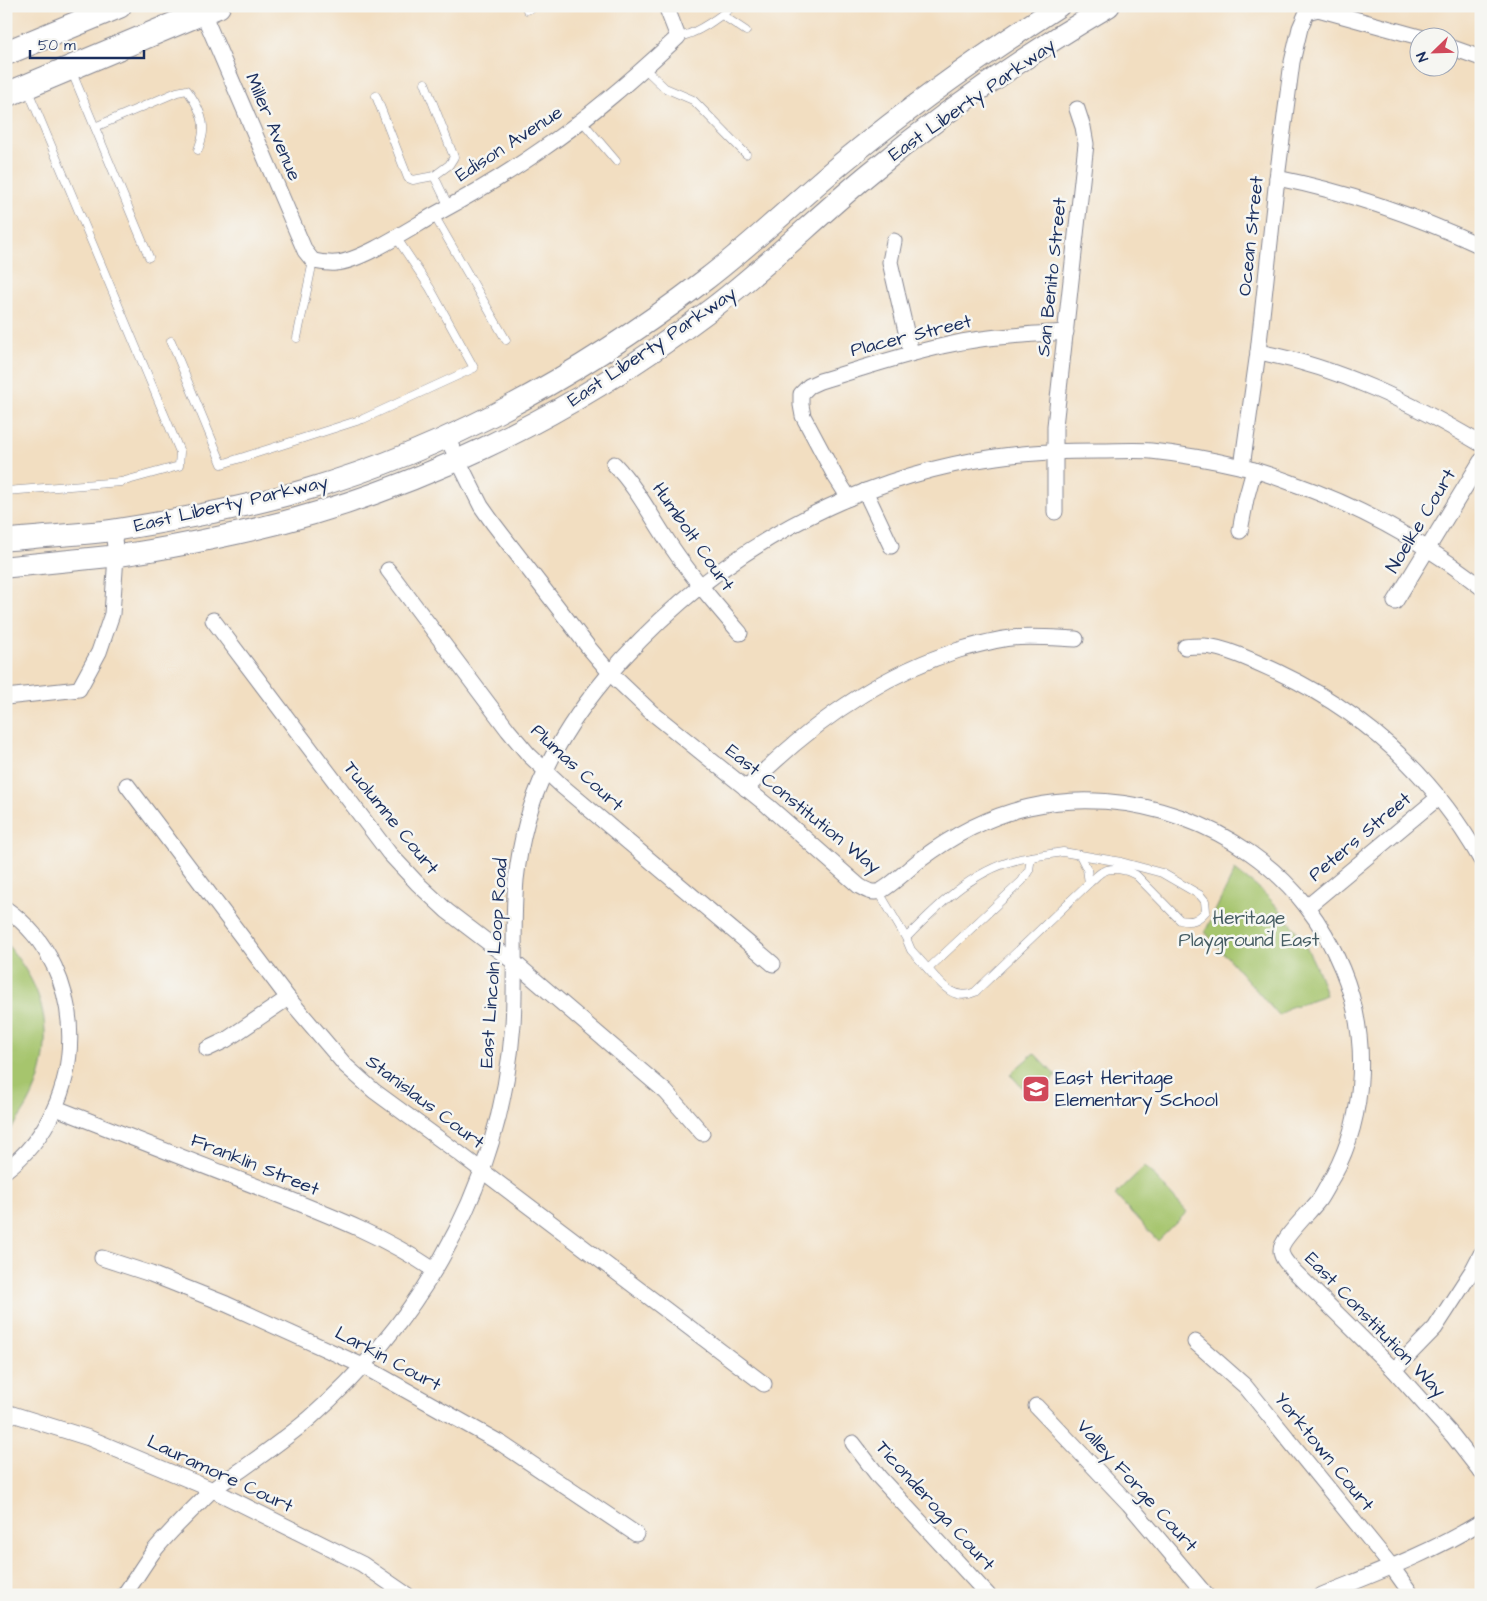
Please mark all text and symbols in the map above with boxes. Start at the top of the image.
scale bar [30,28,144,60]
north arrow [1410,28,1460,78]
street label: East Liberty Parkway [883,32,1062,169]
text: 50 m [38,35,76,56]
text: N [1412,49,1434,65]
street label: Miller Avenue [238,69,308,185]
street label: Edison Avenue [450,99,568,189]
street label: Ocean Street [1231,174,1271,297]
street label: San Benito Street [1030,196,1074,358]
street label: East Liberty Parkway [562,280,743,414]
street label: Placer Street [848,308,975,364]
street label: Noelke Court [1379,463,1463,578]
street label: East Liberty Parkway [131,468,331,540]
street label: Humbolt Court [645,477,741,597]
street label: Plumas Court [525,718,630,818]
street label: East Constitution Way [719,738,887,881]
street label: Tuolumne Court [337,756,445,881]
street label: Peters Street [1303,786,1417,888]
street label: East Lincoln Loop Road [473,857,515,1069]
park label: Heritage Playground East [1179,905,1320,955]
street label: Stanislaus Court [360,1048,490,1156]
place label: East Heritage Elementary School [1055,1065,1218,1115]
school or university icon: East Heritage Elementary School [1021,1074,1051,1104]
street label: Franklin Street [187,1127,323,1203]
street label: East Constitution Way [1297,1246,1452,1405]
street label: Larkin Court [330,1320,446,1399]
street label: Yorktown Court [1268,1387,1381,1517]
street label: Valley Forge Court [1069,1414,1204,1559]
street label: Lauramore Court [143,1428,298,1520]
street label: Ticonderoga Court [868,1435,1001,1578]

